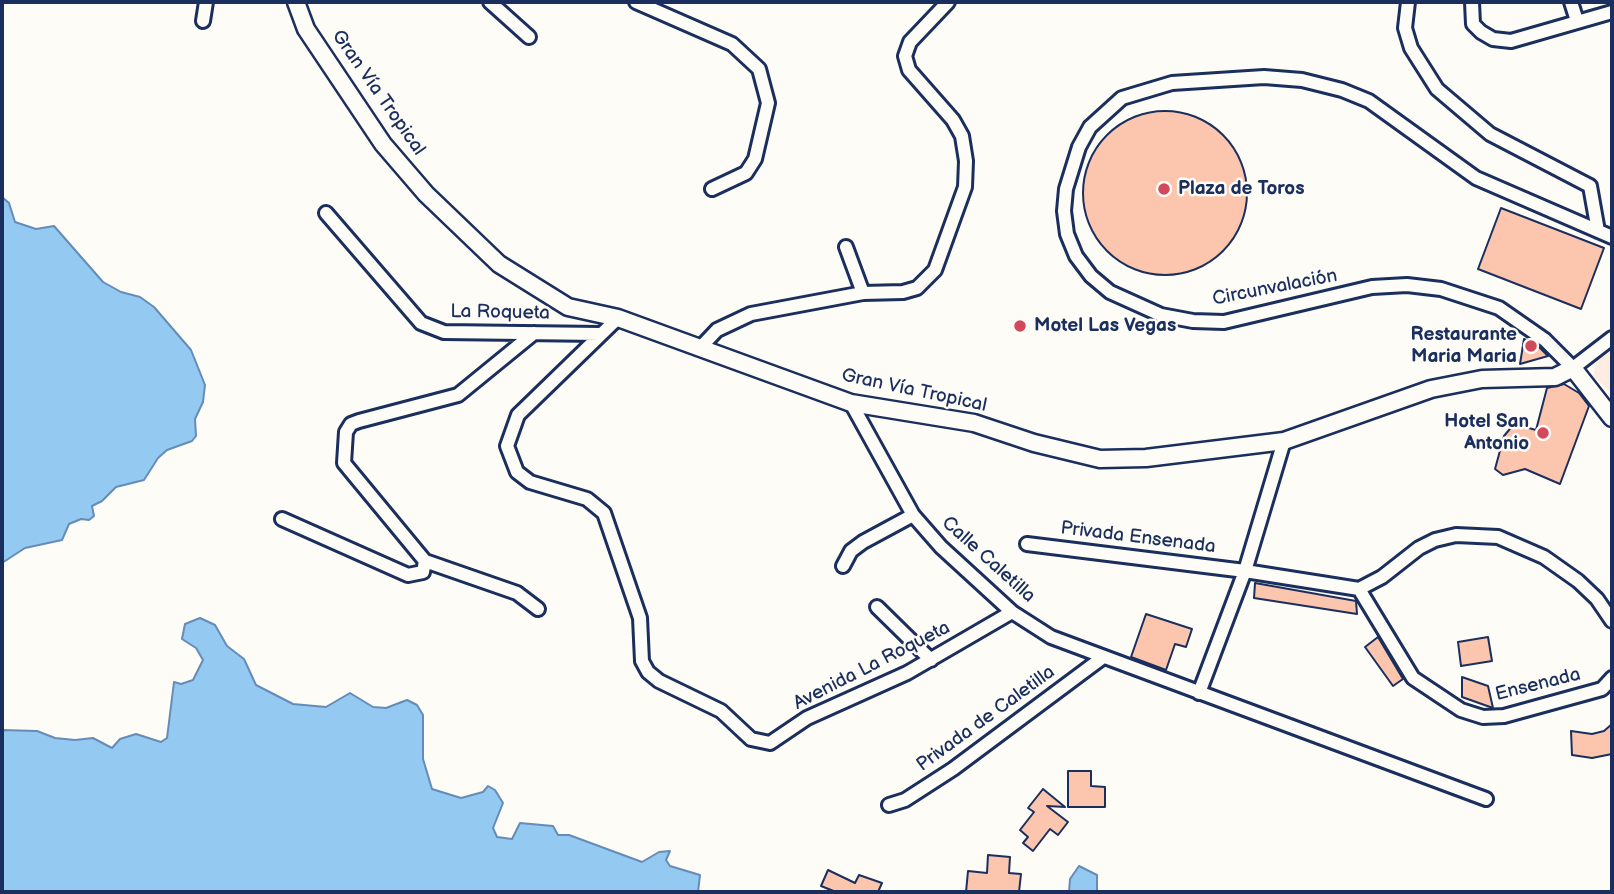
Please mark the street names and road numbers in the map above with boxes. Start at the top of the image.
street label: Gran Vía Tropical [326,26,430,160]
street label: Circunvalación [1211,265,1339,311]
street label: La Roqueta [450,301,550,325]
street label: Gran Vía Tropical [839,364,989,418]
street label: Calle Caletilla [937,512,1039,608]
street label: Privada Ensenada [1059,517,1217,559]
street label: Avenida La Roqueta [790,617,954,715]
street label: Privada de Caletilla [912,661,1060,777]
street label: Ensenada [1493,663,1583,707]

